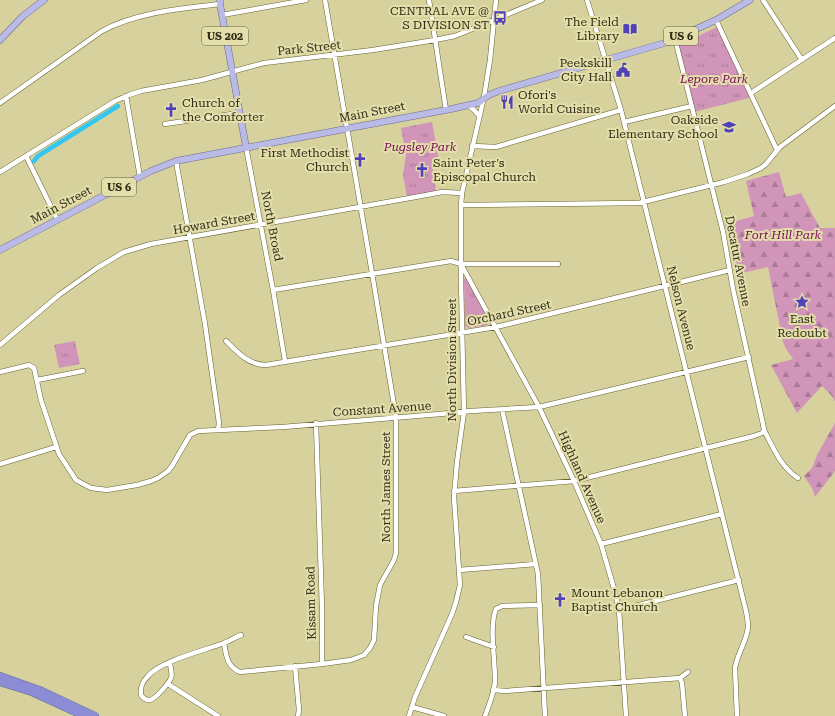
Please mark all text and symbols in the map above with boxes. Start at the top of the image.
place label: CENTRAL AVE @ S DIVISION ST [390,4,489,32]
bus stop icon: CENTRAL AVE @ S DIVISION ST [492,10,508,26]
place label: The Field Library [565,15,620,43]
library icon: The Field Library [622,21,638,37]
road number: US 202 [202,27,248,45]
road number: US 6 [664,27,698,45]
street label: Park Street [276,38,342,58]
place label: Peekskill City Hall [559,56,612,84]
public building icon: Peekskill City Hall [615,62,631,78]
park label: Lepore Park [679,72,748,86]
place label: Ofori's World Cuisine [518,88,601,116]
restaurant icon: Ofori's World Cuisine [499,94,515,110]
place label: Church of the Comforter [182,96,264,124]
street label: Main Street [338,99,407,125]
church icon: Church of the Comforter [163,102,179,118]
place label: Oakside Elementary School [608,113,718,141]
school or university icon: Oakside Elementary School [721,119,737,135]
park label: Pugsley Park [383,140,457,154]
place label: First Methodist Church [261,146,350,174]
church icon: First Methodist Church [352,152,368,168]
place label: Saint Peter's Episcopal Church [433,156,536,184]
church icon: Saint Peter's Episcopal Church [414,162,430,178]
road number: US 6 [102,178,136,196]
street label: Main Street [28,183,94,227]
street label: North Broad [258,190,286,263]
street label: Howard Street [172,209,257,237]
street label: Decatur Avenue [722,214,754,308]
park label: Fort Hill Park [744,228,822,242]
street label: Nelson Avenue [664,264,698,352]
place icon: East Redoubt [794,294,810,310]
street label: Orchard Street [466,297,553,329]
street label: North Division Street [445,298,459,422]
place label: East Redoubt [777,312,827,340]
street label: Constant Avenue [332,399,432,419]
street label: Highland Avenue [555,429,609,526]
street label: North James Street [379,431,393,542]
street label: Kissam Road [303,566,319,640]
place label: Mount Lebanon Baptist Church [571,586,664,614]
church icon: Mount Lebanon Baptist Church [552,592,568,608]

